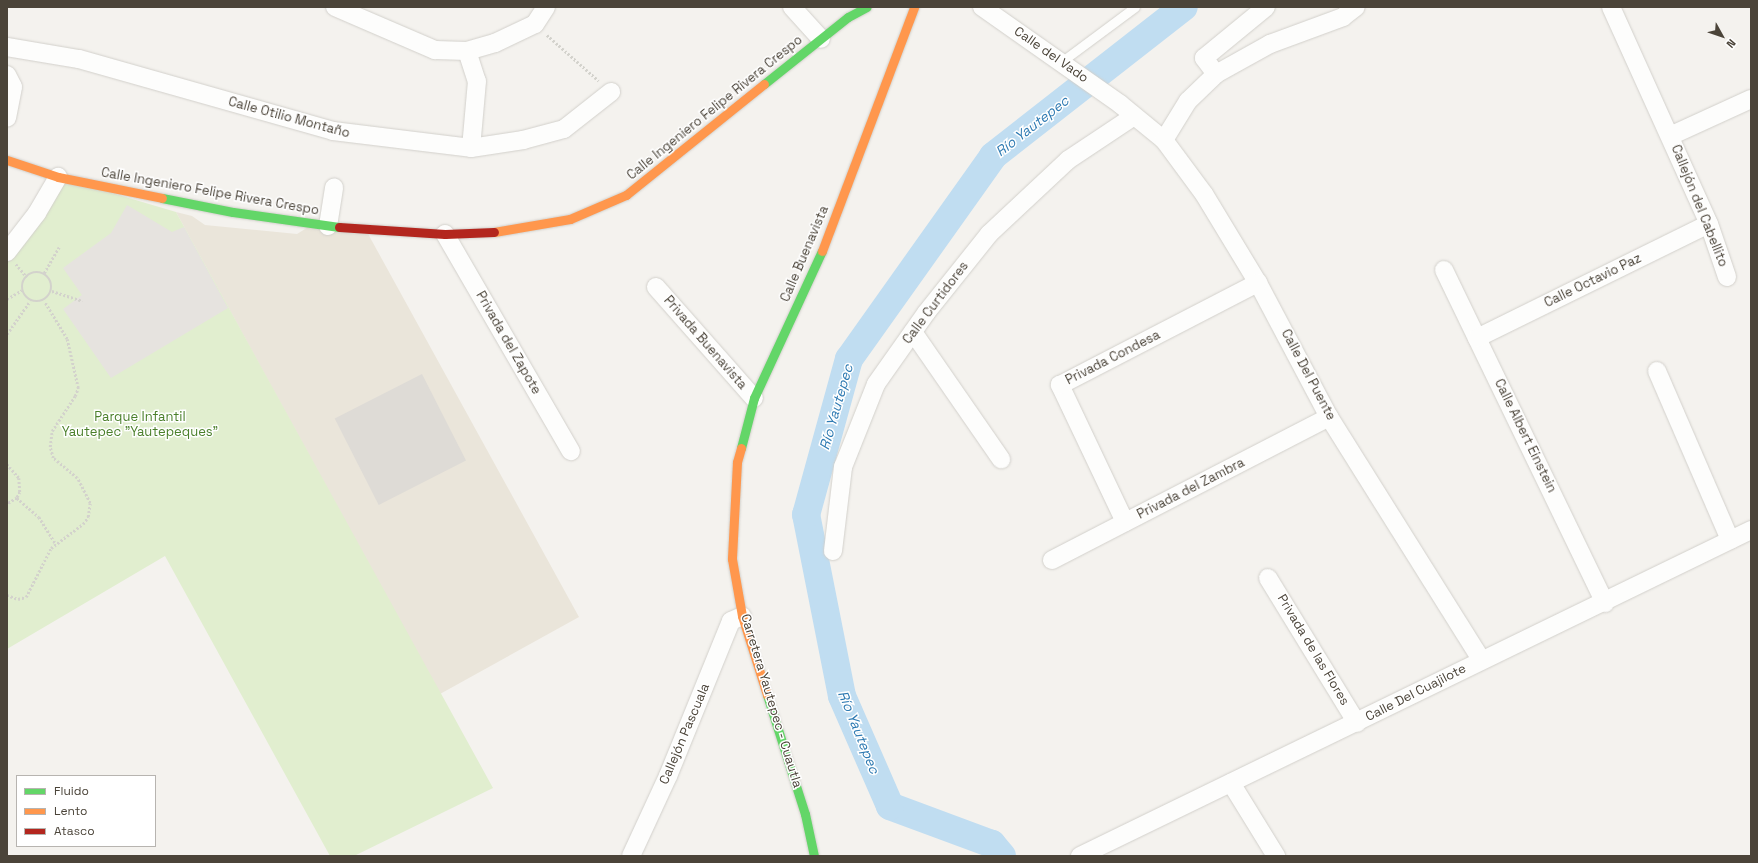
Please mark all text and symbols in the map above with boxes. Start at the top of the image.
north arrow [1702,16,1742,56]
street label: Calle del Vado [1011,24,1091,86]
street label: Calle Ingeniero Felipe Rivera Crespo [624,32,806,184]
text: N [1723,36,1739,51]
water label: Río Yautepec [992,92,1072,160]
street label: Calle Otilio Montaño [226,94,352,142]
street label: Callejón del Cabellito [1667,143,1731,269]
street label: Calle Ingeniero Felipe Rivera Crespo [100,165,320,219]
street label: Calle Buenavista [778,204,832,304]
street label: Calle Octavio Paz [1542,251,1644,311]
street label: Calle Curtidores [900,259,972,347]
street label: Privada del Zapote [472,289,544,397]
street label: Privada Buenavista [660,293,750,393]
street label: Privada Condesa [1063,327,1163,389]
street label: Calle Del Puente [1277,327,1339,423]
water label: Río Yautepec [816,362,856,452]
street label: Calle Albert Einstein [1491,377,1559,495]
park label: Parque Infantil Yautepec "Yautepeques" [62,410,218,441]
street label: Privada del Zambra [1135,455,1247,523]
street label: Privada de las Flores [1274,592,1352,708]
street label: Carretera Yautepec - Cuautla [737,612,805,790]
street label: Calle Del Cuajilote [1363,661,1469,725]
street label: Callejón Pascuala [657,681,713,787]
water label: Río Yautepec [835,688,883,776]
legend [16,775,156,847]
text: Fluido [54,783,89,799]
text: Lento [54,803,88,819]
text: Atasco [54,823,95,839]

